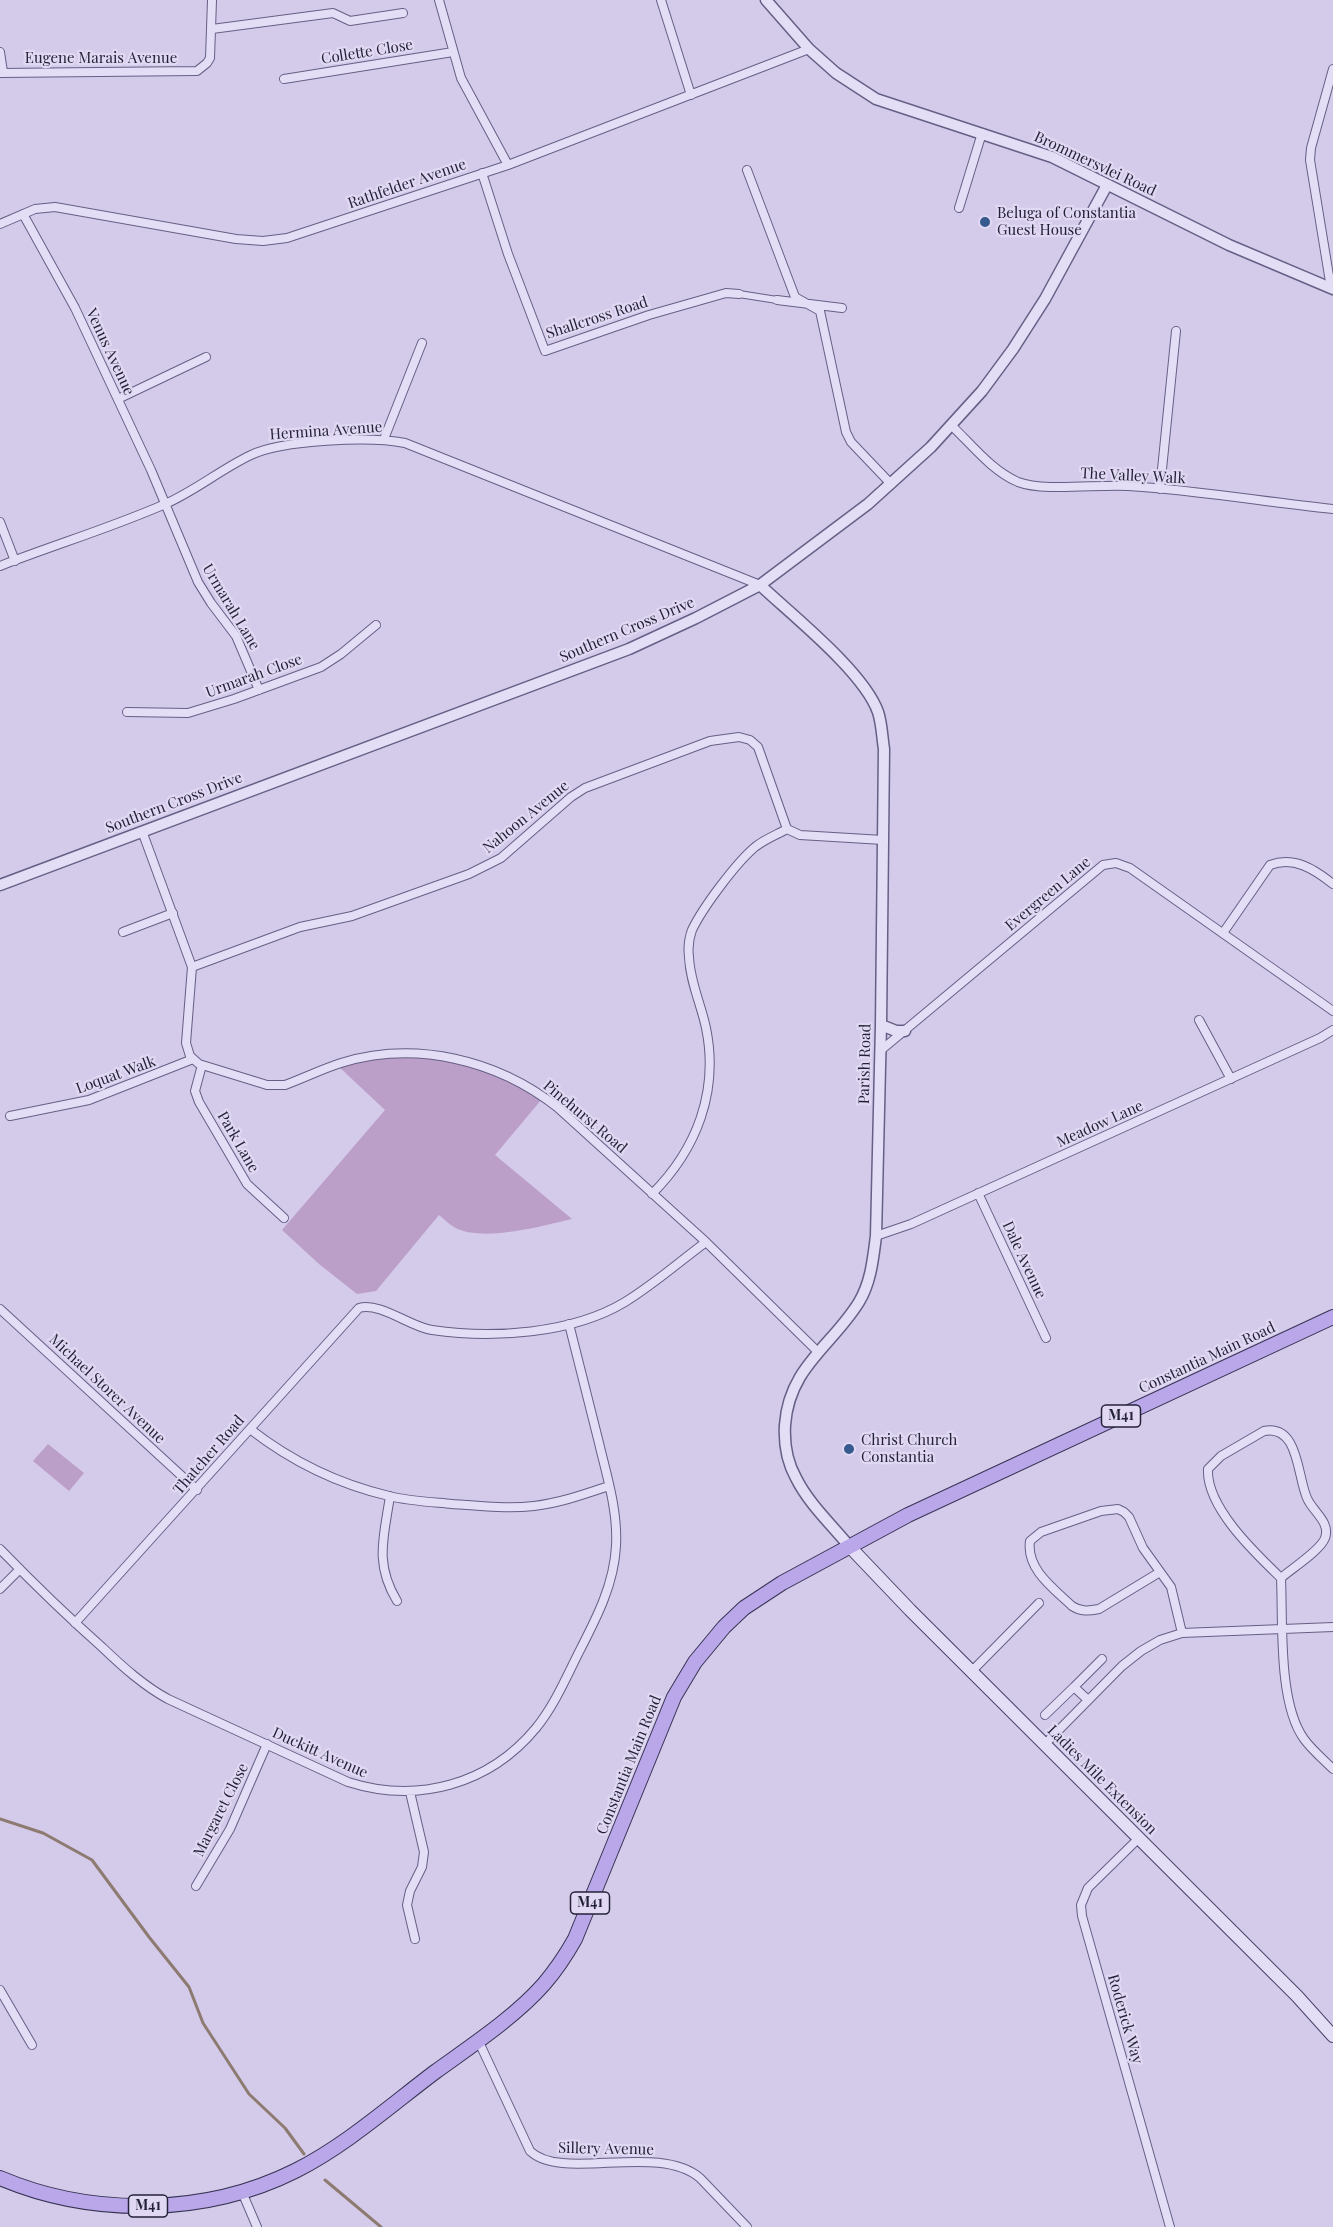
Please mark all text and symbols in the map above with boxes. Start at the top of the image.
street label: Collette Close [320,36,414,68]
street label: Eugene Marais Avenue [25,49,177,67]
street label: Brommersvlei Road [1031,128,1159,200]
street label: Rathfelder Avenue [345,155,469,213]
place label: Beluga of Constantia Guest House [997,204,1136,239]
marker: Beluga of Constantia Guest House [978,215,992,229]
street label: Shallcross Road [544,293,650,343]
street label: Venus Avenue [82,306,138,398]
street label: Hermina Avenue [269,418,383,444]
street label: The Valley Walk [1080,464,1186,488]
street label: Urmarah Lane [198,561,264,653]
street label: Southern Cross Drive [557,593,697,667]
street label: Urmarah Close [203,650,305,702]
street label: Southern Cross Drive [103,769,245,837]
street label: Nahoon Avenue [479,777,573,857]
street label: Evergreen Lane [1002,853,1094,935]
street label: Parish Road [855,1024,875,1104]
street label: Loquat Walk [74,1052,158,1098]
street label: Pinehurst Road [539,1077,631,1157]
street label: Meadow Lane [1054,1097,1146,1151]
street label: Park Lane [213,1108,263,1176]
street label: Dale Avenue [998,1218,1050,1302]
street label: Constantia Main Road [1136,1318,1278,1398]
street label: Michael Storer Avenue [45,1331,169,1447]
road number: M41 [1102,1405,1140,1427]
street label: Thatcher Road [170,1412,248,1498]
place label: Christ Church Constantia [861,1431,957,1466]
marker: Christ Church Constantia [842,1442,856,1456]
street label: Constantia Main Road [593,1693,665,1837]
street label: Ladies Mile Extension [1044,1722,1160,1838]
street label: Duckitt Avenue [269,1724,371,1782]
street label: Margaret Close [190,1760,252,1860]
road number: M41 [570,1892,610,1914]
street label: Roderick Way [1104,1972,1146,2066]
street label: Sillery Avenue [558,2139,654,2159]
road number: M41 [128,2195,168,2217]

